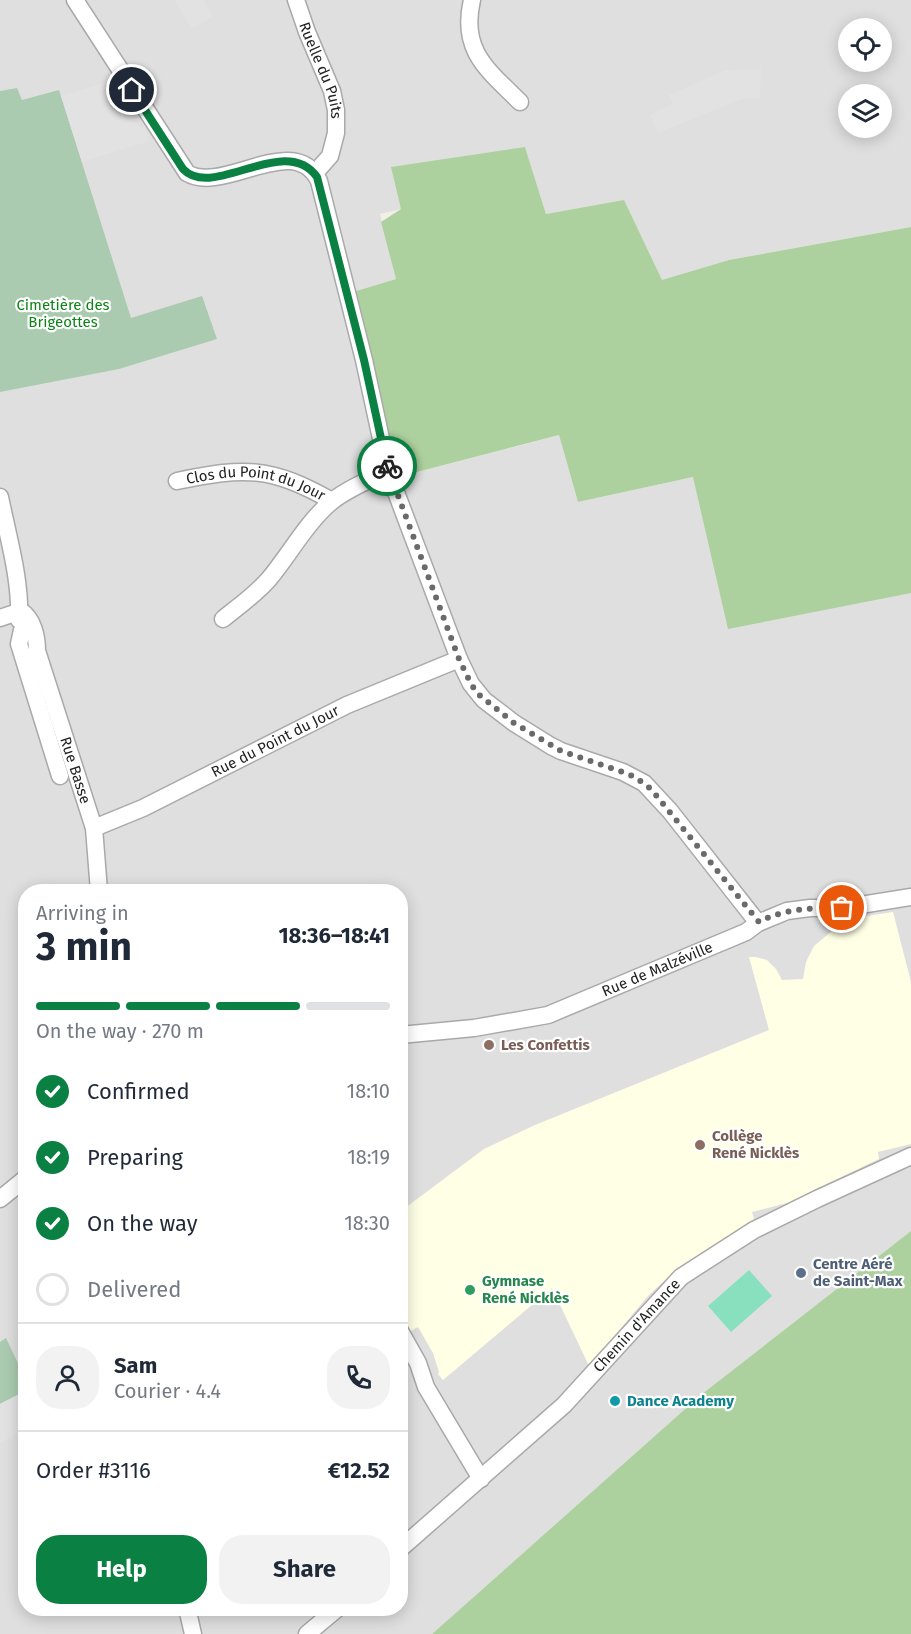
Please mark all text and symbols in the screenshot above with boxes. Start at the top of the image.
map controls [838,18,892,138]
button: locate [838,18,892,72]
street label: Ruelle du Puits [295,20,345,119]
pin [106,64,157,115]
icon: home [115,73,148,106]
button: layers [838,84,892,138]
park label: Cimetière des Brigeottes [16,296,110,331]
courier [357,436,417,496]
icon: bike [371,450,404,483]
street label: Clos du Point du Jour [185,463,329,505]
street label: Rue du Point du Jour [208,701,342,781]
street label: Rue Basse [56,735,95,806]
pin [816,882,867,933]
icon: bag [825,891,858,924]
text: Arriving in [36,901,129,925]
text: 18:36–18:41 [278,922,390,949]
text: 3 min [36,924,132,970]
street label: Rue de Malzéville [599,938,715,1000]
text: On the way · 270 m [36,1019,204,1043]
place label: Les Confettis [501,1036,590,1054]
marker: Les Confettis [482,1038,496,1052]
icon: check [36,1075,69,1108]
text: Confirmed [87,1078,190,1105]
text: 18:10 [347,1079,390,1103]
place label: Collège René Nicklès [712,1127,799,1162]
marker: Collège René Nicklès [693,1138,707,1152]
icon: check [36,1141,69,1174]
text: Preparing [87,1144,183,1171]
text: 18:19 [347,1145,390,1169]
icon: check [36,1207,69,1240]
text: On the way [87,1210,198,1237]
text: 18:30 [344,1211,390,1235]
place label: Centre Aéré de Saint-Max [813,1255,903,1290]
marker: Centre Aéré de Saint-Max [794,1266,808,1280]
place label: Gymnase René Nicklès [482,1272,569,1307]
street label: Chemin d'Amance [589,1275,684,1376]
text: Delivered [87,1276,182,1303]
marker: Gymnase René Nicklès [463,1283,477,1297]
button: person [36,1346,99,1409]
button: phone [327,1346,390,1409]
text: Sam [114,1352,157,1379]
text: Courier · 4.4 [114,1379,221,1403]
place label: Dance Academy [627,1392,734,1410]
marker: Dance Academy [608,1394,622,1408]
text: Order #3116 [36,1457,151,1484]
text: €12.52 [328,1457,390,1484]
button: Help [36,1535,207,1604]
button: Share [219,1535,390,1604]

